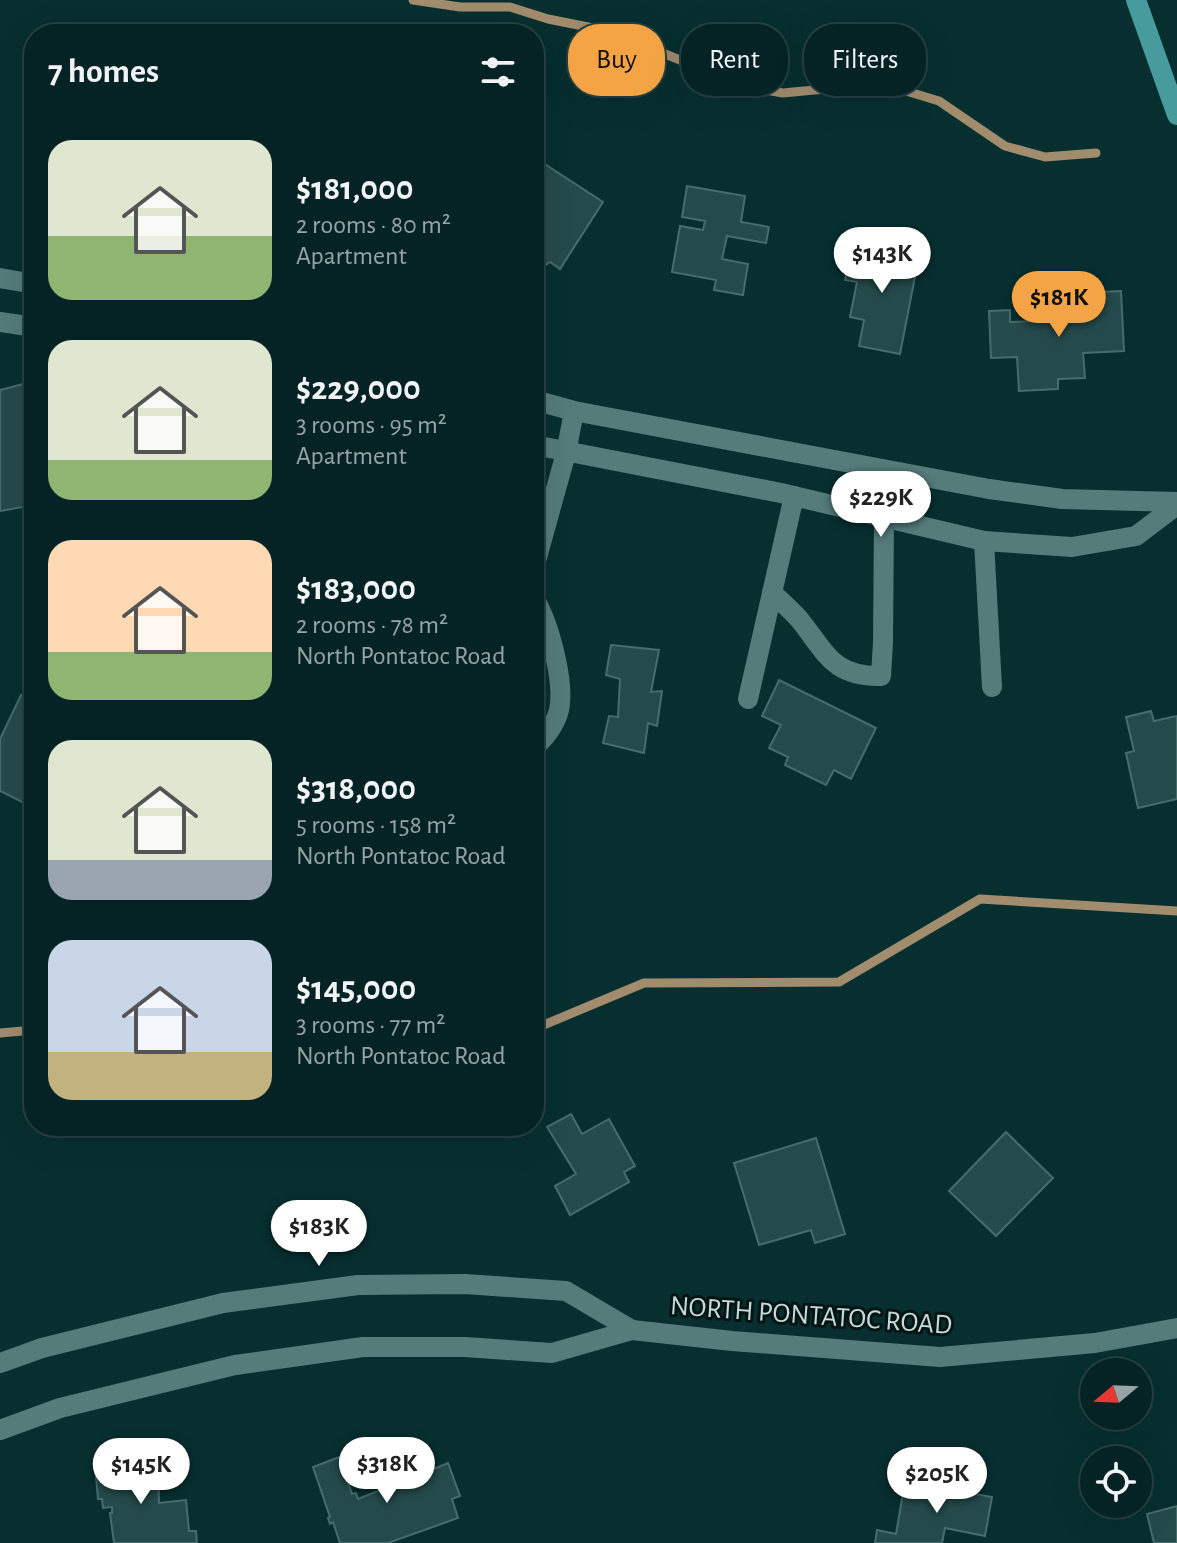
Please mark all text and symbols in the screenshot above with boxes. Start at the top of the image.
chip: Buy [568,24,665,96]
chip: Rent [681,24,788,96]
chip: Filters [804,24,926,96]
icon: filters [476,50,520,94]
text: 7 homes [48,55,159,89]
icon: home [112,172,208,268]
text: $181,000 [296,172,413,206]
text: 2 rooms · 80 m² [296,212,451,238]
pin: $143K [826,227,938,295]
text: $143K [852,240,912,266]
text: Apartment [296,243,407,269]
pin: $181K [1003,271,1115,339]
text: $181K [1030,284,1088,310]
icon: home [112,372,208,468]
text: $229,000 [296,372,421,406]
text: 3 rooms · 95 m² [296,412,447,438]
text: Apartment [296,443,407,469]
pin: $229K [825,471,937,539]
text: $229K [849,484,913,510]
icon: home [112,572,208,668]
text: $183,000 [296,572,416,606]
text: 2 rooms · 78 m² [296,612,448,638]
text: North Pontatoc Road [296,643,506,669]
icon: home [112,772,208,868]
text: $318,000 [296,772,416,806]
text: 5 rooms · 158 m² [296,812,456,838]
text: North Pontatoc Road [296,843,506,869]
icon: home [112,972,208,1068]
text: $145,000 [296,972,416,1006]
text: 3 rooms · 77 m² [296,1012,445,1038]
text: North Pontatoc Road [296,1043,506,1069]
pin: $183K [263,1200,375,1268]
text: $183K [289,1213,349,1239]
street label: NORTH PONTATOC ROAD [669,1292,953,1340]
north arrow [1080,1358,1152,1430]
map controls [1080,1358,1152,1518]
pin: $318K [331,1437,443,1505]
pin: $145K [85,1438,197,1506]
button: locate [1080,1446,1152,1518]
pin: $205K [881,1447,993,1515]
text: $318K [357,1450,417,1476]
text: $145K [111,1451,171,1477]
text: $205K [905,1460,969,1486]

